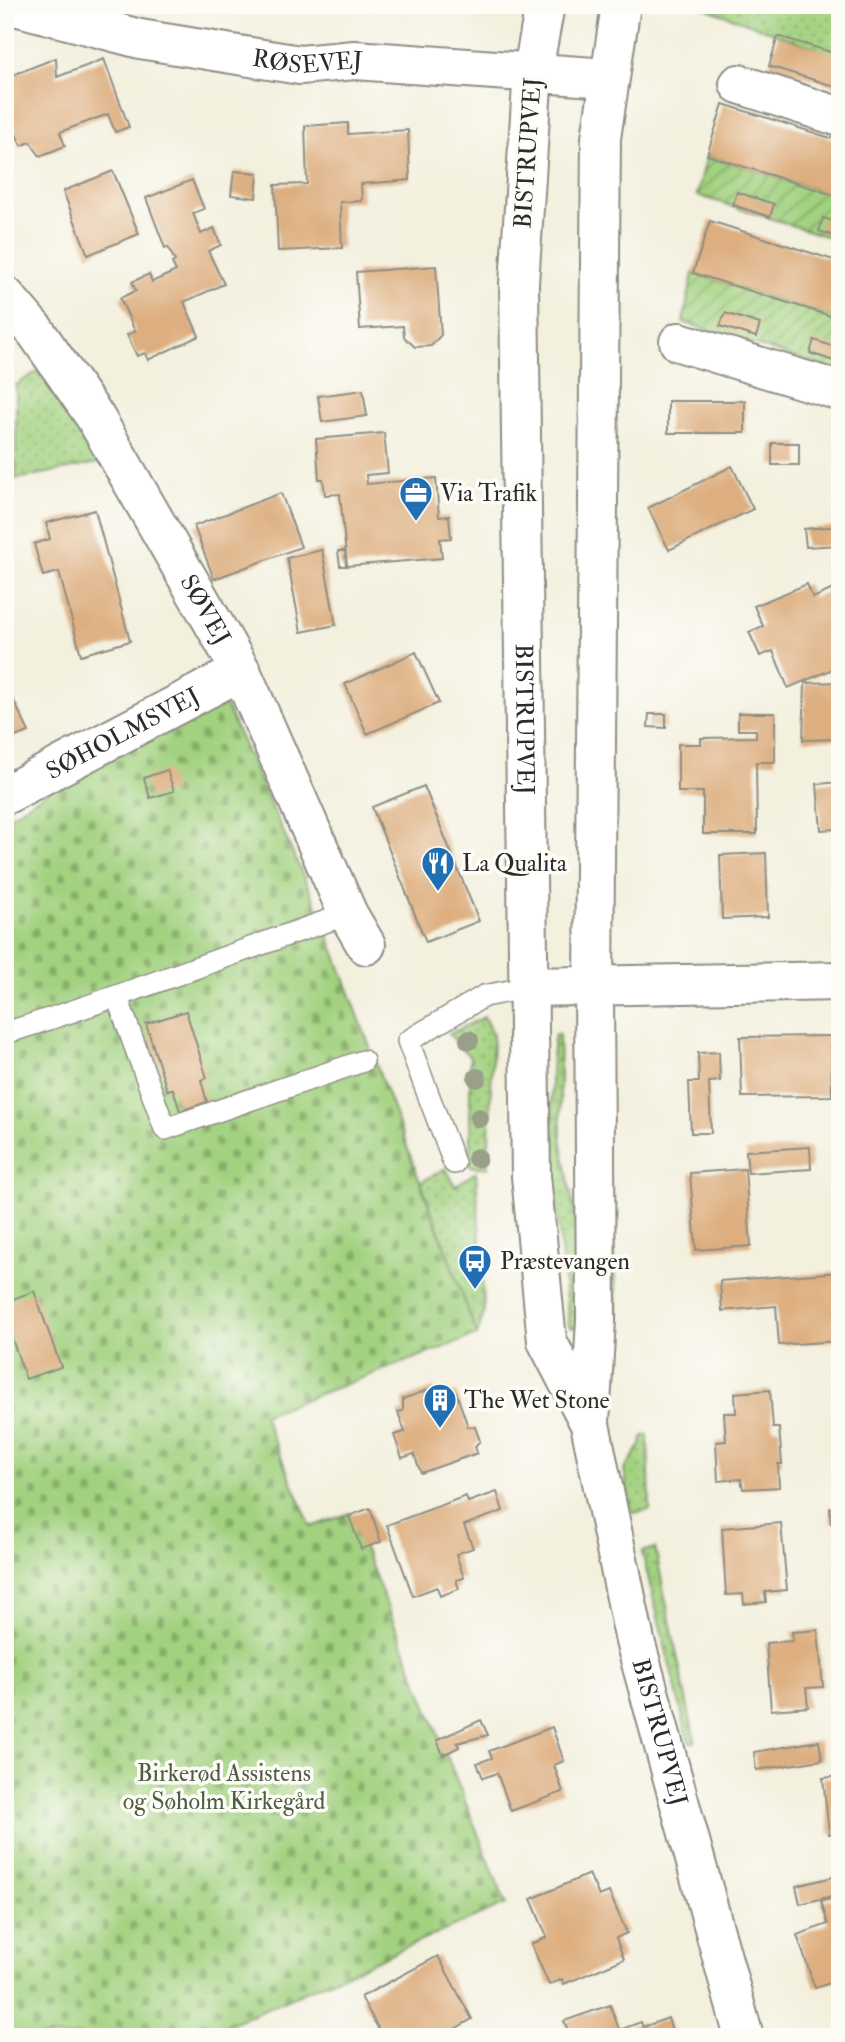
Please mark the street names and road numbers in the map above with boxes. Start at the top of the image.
street label: RØSEVEJ [250,42,364,81]
street label: BISTRUPVEJ [507,76,549,230]
street label: SØVEJ [173,569,238,650]
street label: BISTRUPVEJ [508,644,541,795]
street label: SØHOLMSVEJ [41,680,205,786]
street label: BISTRUPVEJ [625,1655,695,1809]

